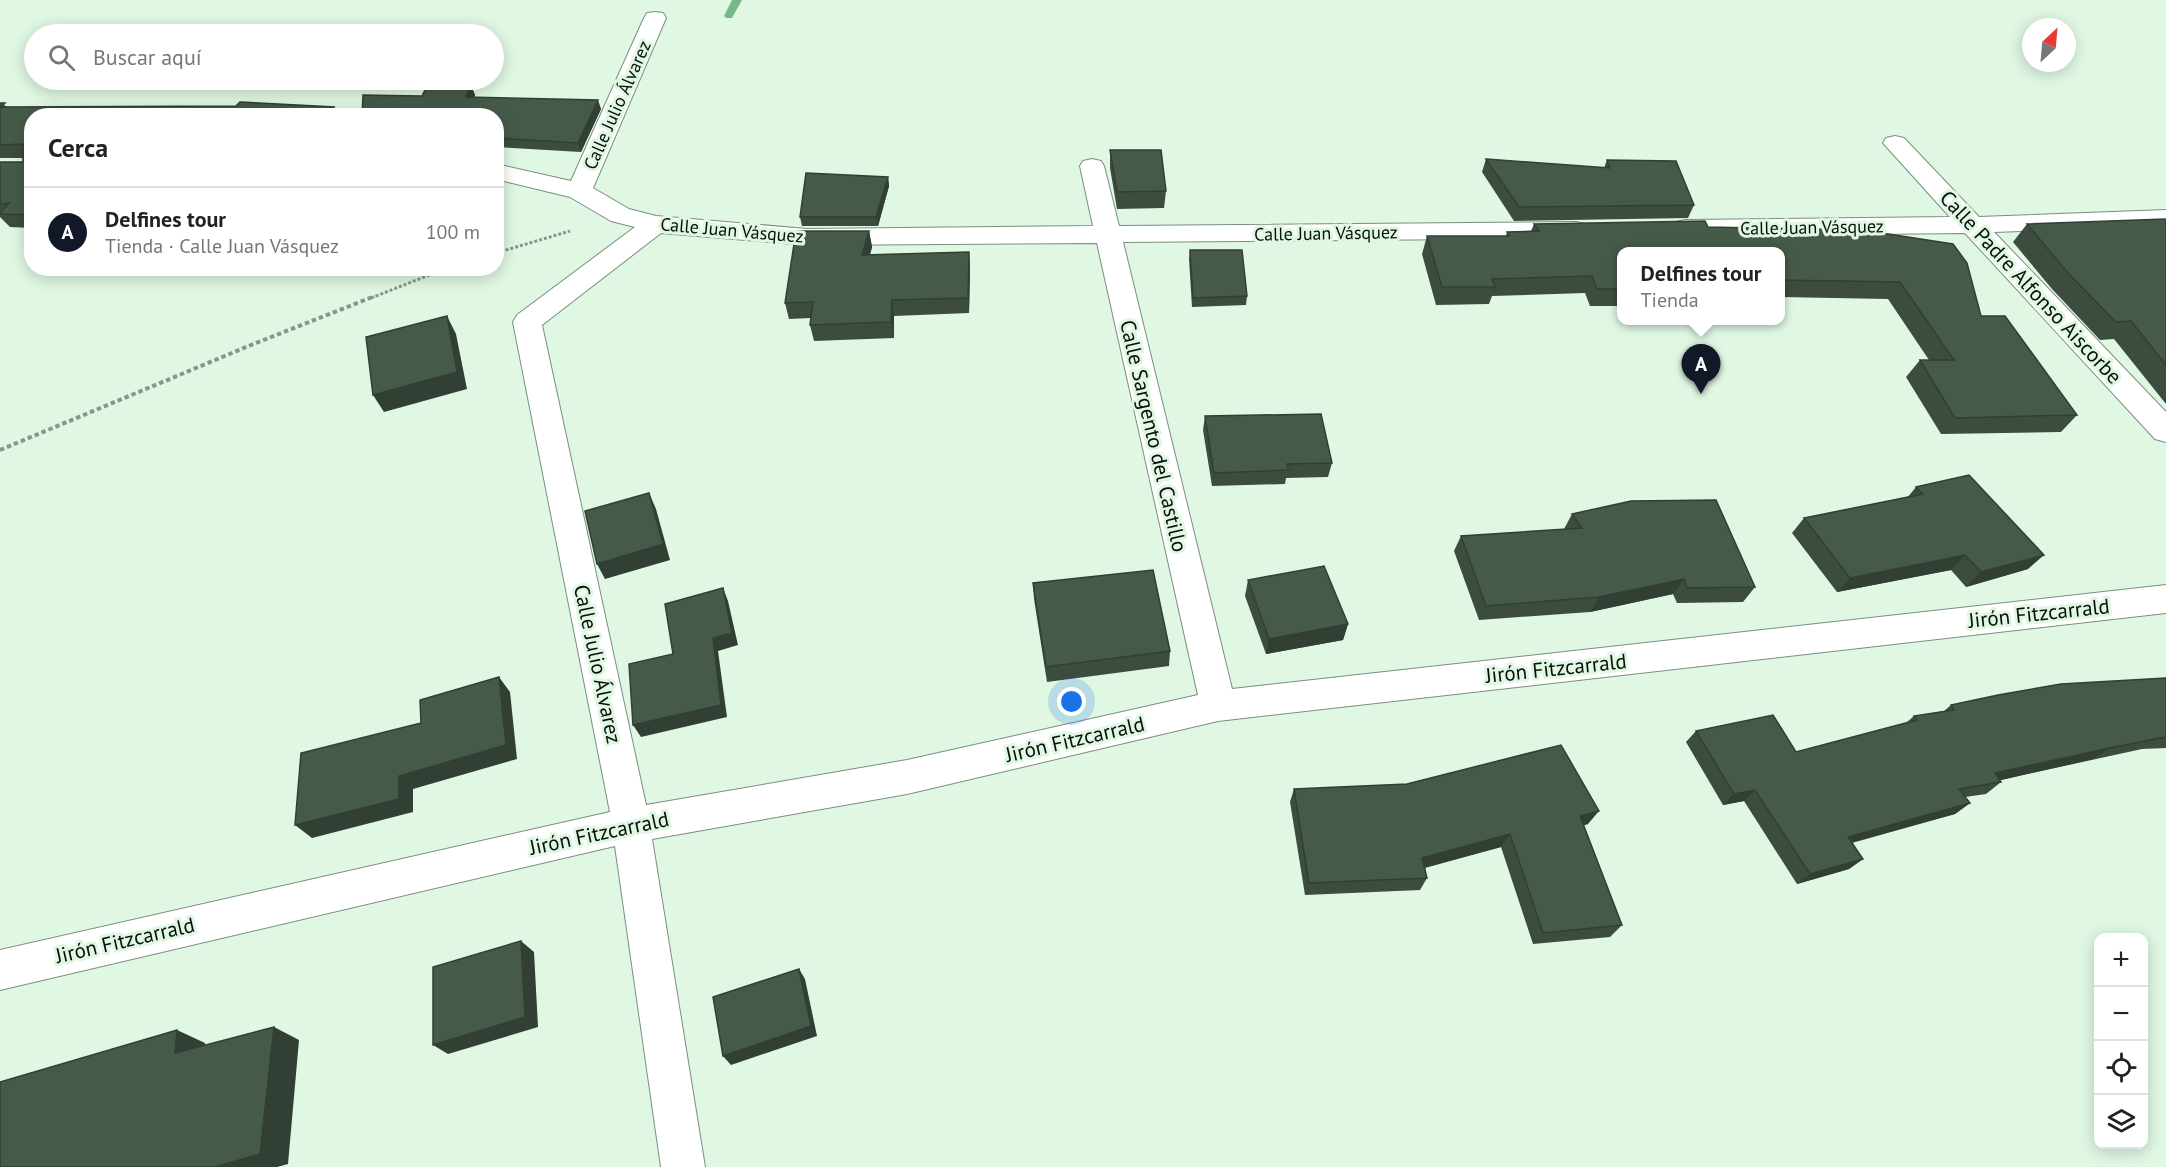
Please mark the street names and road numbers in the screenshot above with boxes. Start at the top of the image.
street label: Calle Julio Álvarez [578,37,656,173]
street label: Calle Padre Alfonso Aiscorbe [1934,185,2128,389]
street label: Calle Juan Vásquez [659,212,805,248]
street label: Calle Juan Vásquez [1740,214,1884,240]
street label: Calle Juan Vásquez [1254,220,1398,246]
street label: Calle Sargento del Castillo [1114,317,1194,555]
street label: Calle Julio Álvarez [568,582,628,746]
street label: Jirón Fitzcarrald [1966,592,2111,634]
street label: Jirón Fitzcarrald [1483,647,1628,689]
street label: Jirón Fitzcarrald [1002,710,1147,768]
street label: Jirón Fitzcarrald [526,805,671,861]
street label: Jirón Fitzcarrald [52,911,197,969]

